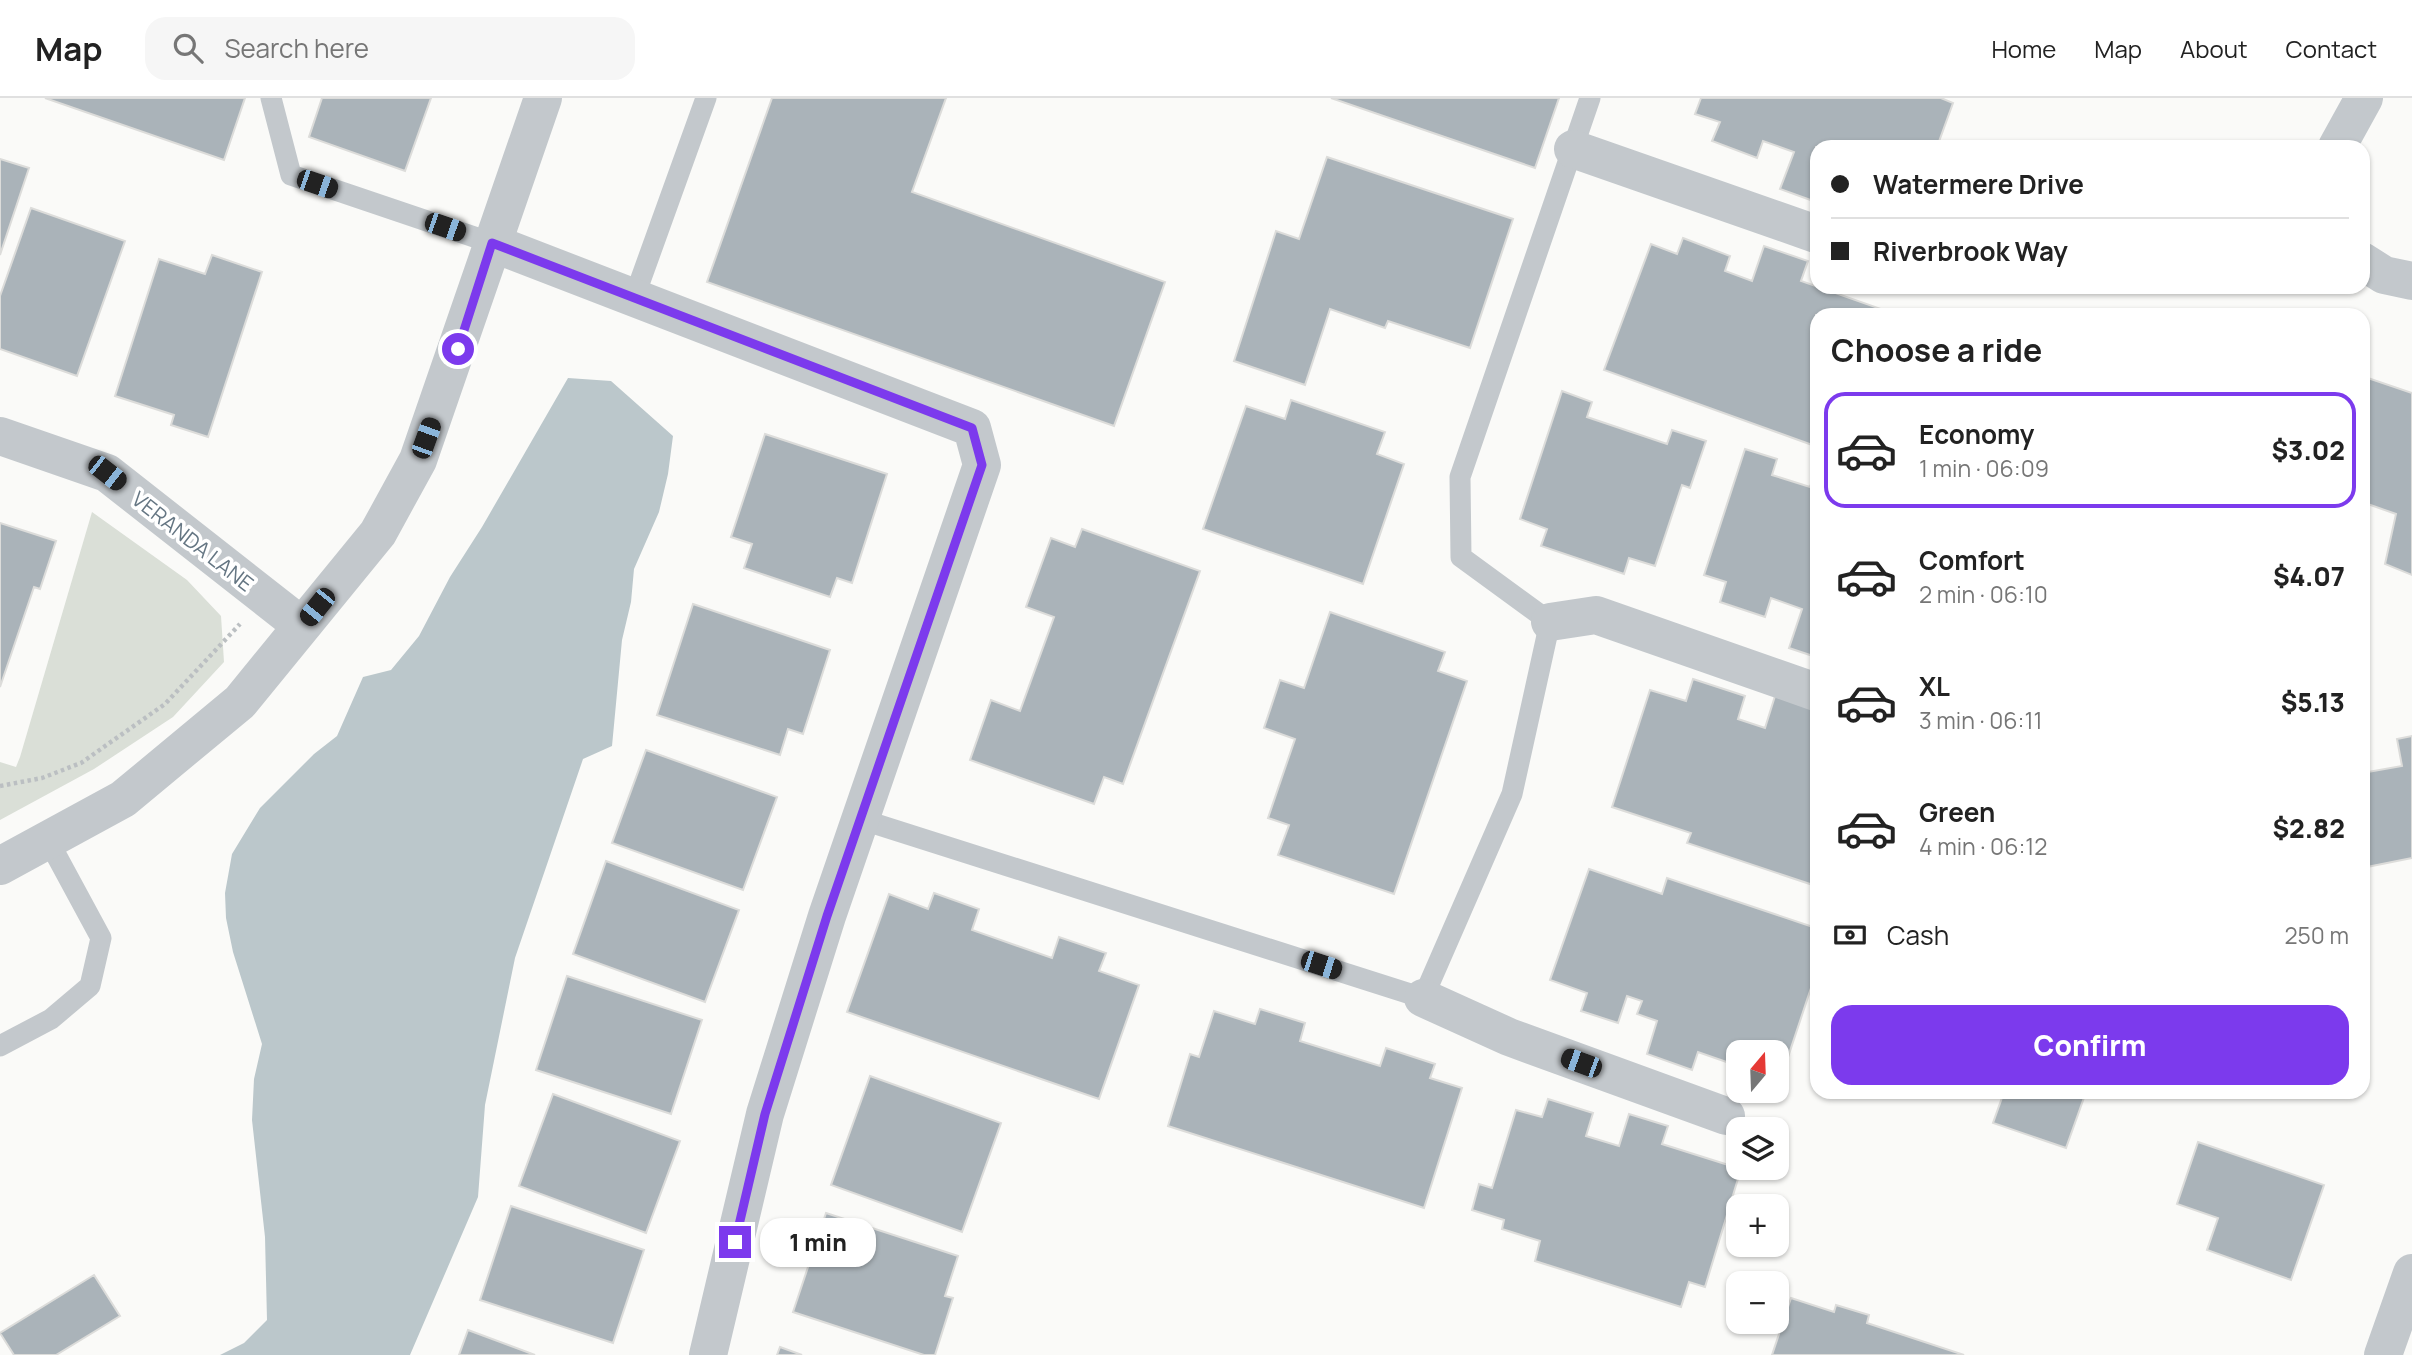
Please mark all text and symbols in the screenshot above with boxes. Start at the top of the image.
search box [145,17,635,80]
text: Map [35,26,103,71]
icon: search [169,29,207,67]
text: Search here [225,30,369,66]
text: Home [1991,32,2056,65]
text: Map [2094,32,2142,65]
text: About [2180,32,2248,65]
text: Contact [2286,32,2377,65]
text: Watermere Drive [1873,166,2084,202]
car [294,167,341,201]
car [422,210,469,244]
text: Riverbrook Way [1873,233,2068,269]
text: Choose a ride [1831,328,2042,372]
route start [442,333,474,365]
car [409,415,444,461]
text: Economy [1919,416,2034,452]
icon: car [1835,419,1898,482]
text: $3.02 [2271,432,2345,468]
car [84,452,131,494]
text: 1 min · 06:09 [1919,452,2049,484]
street label: VERANDA LANE [126,485,260,597]
text: Comfort [1919,542,2025,578]
icon: car [1835,545,1898,608]
text: $4.07 [2273,558,2345,594]
text: 2 min · 06:10 [1919,578,2048,610]
car [296,584,339,630]
text: XL [1919,668,1950,704]
icon: car [1835,671,1898,734]
text: $5.13 [2281,684,2345,720]
text: 3 min · 06:11 [1919,704,2042,736]
text: Green [1919,794,1995,830]
icon: car [1835,797,1898,860]
text: $2.82 [2272,810,2345,846]
text: 4 min · 06:12 [1919,830,2047,862]
icon: cash [1831,916,1869,954]
text: Cash [1887,917,1949,953]
text: 250 m [2284,919,2349,951]
car [1298,949,1345,981]
button: Confirm [1831,1005,2349,1085]
north arrow [1726,1040,1788,1102]
map controls [1726,1040,1789,1334]
car [1558,1046,1605,1080]
button: layers [1726,1117,1789,1180]
button: + [1726,1194,1789,1257]
callout: 1 min [760,1218,875,1266]
route end [719,1226,751,1258]
text: 1 min [789,1226,847,1258]
button: − [1726,1271,1789,1334]

